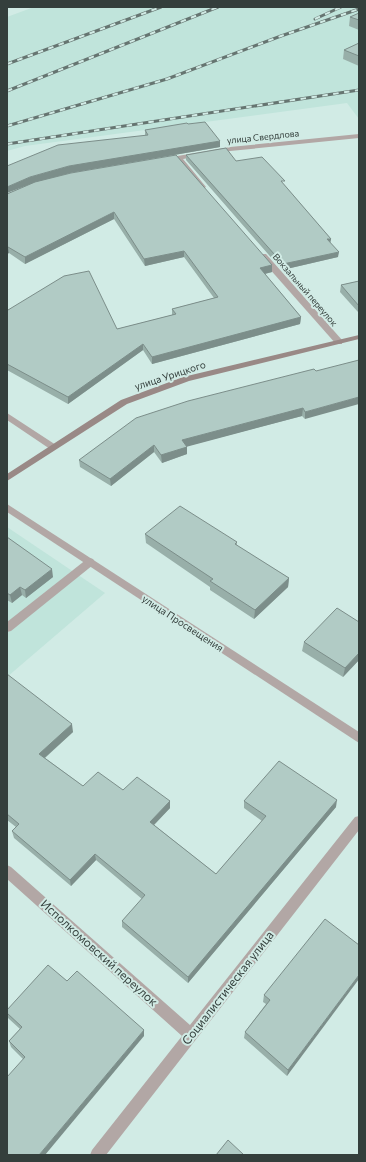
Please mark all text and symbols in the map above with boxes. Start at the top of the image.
street label: улица Свердлова [226,127,300,146]
street label: Вокзальный переулок [271,251,340,328]
street label: улица Урицкого [133,358,207,392]
street label: улица Просвещения [140,592,226,654]
street label: Исполкомовский переулок [38,896,161,1009]
street label: Социалистическая улица [178,928,276,1047]

